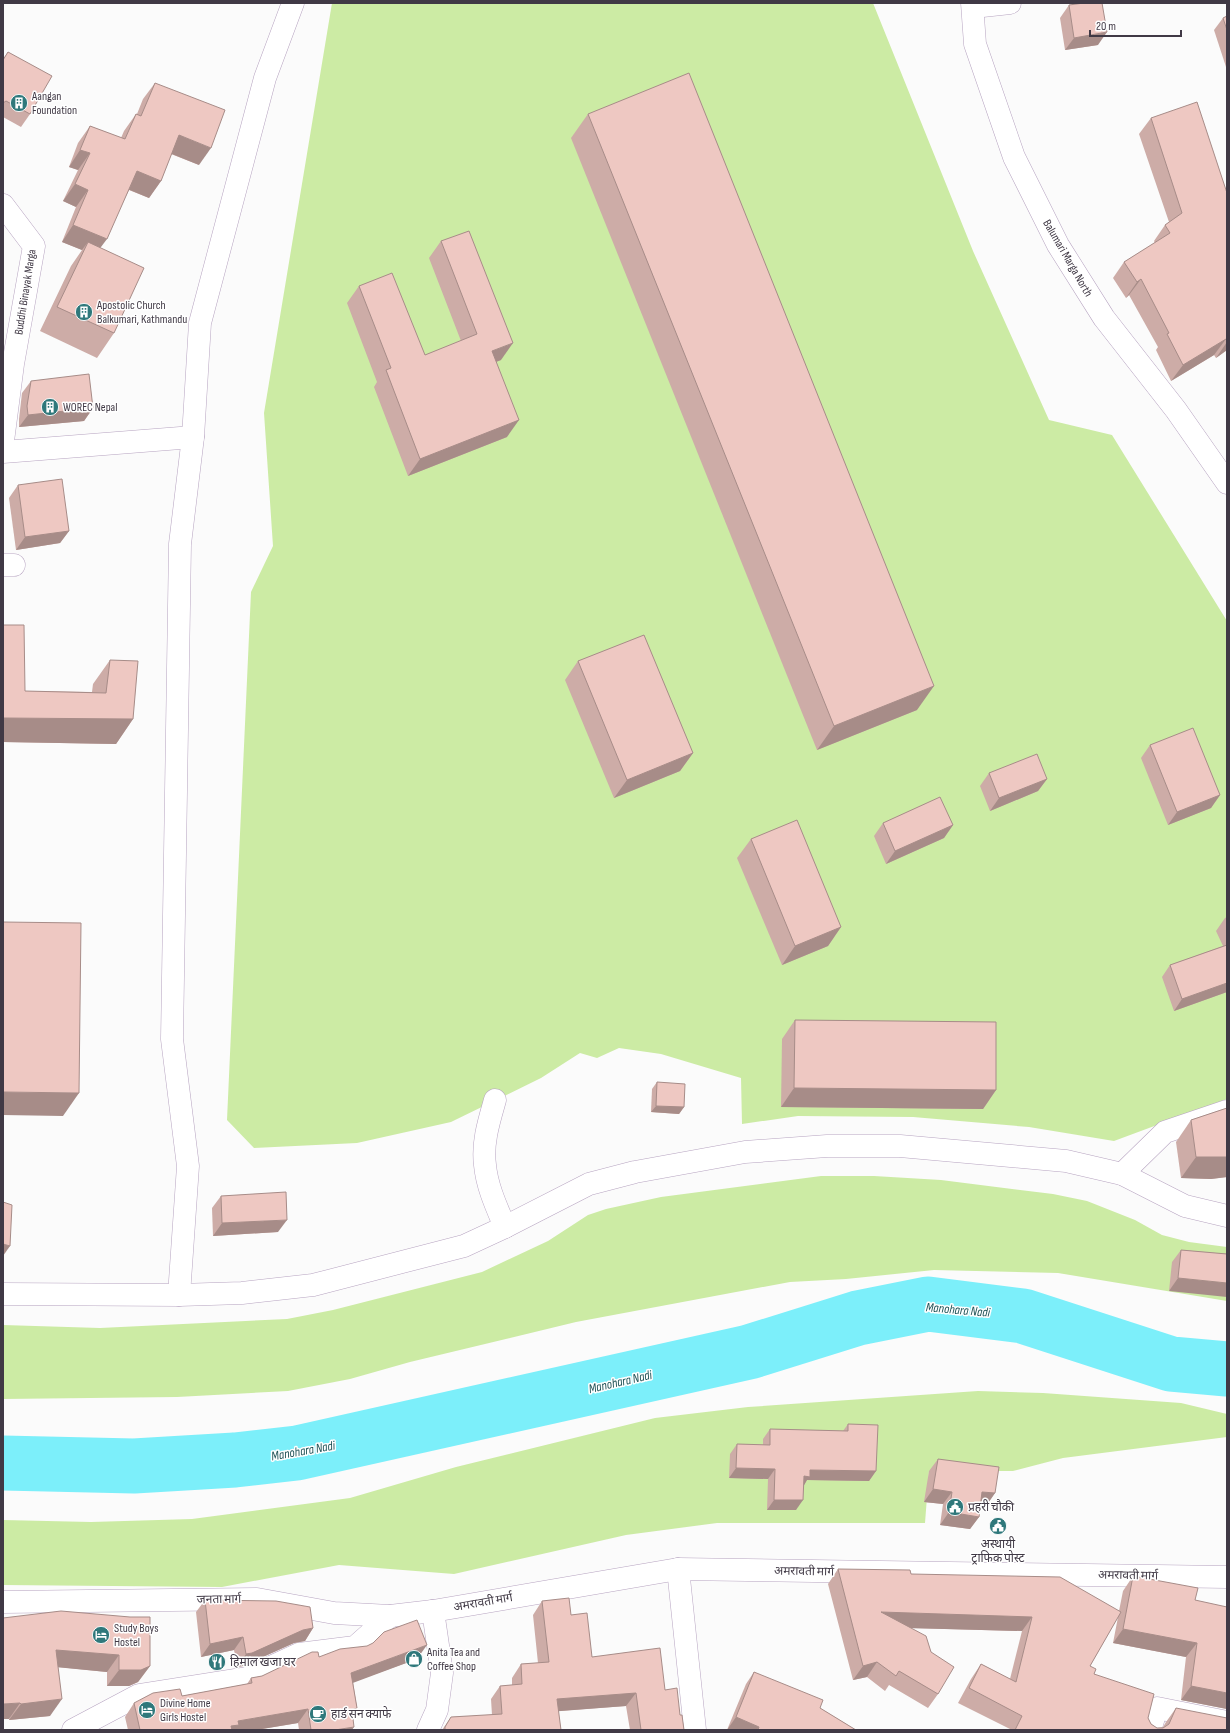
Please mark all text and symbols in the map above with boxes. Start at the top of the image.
scale bar [1090,12,1181,38]
text: 20 m [1096,19,1116,34]
place label: Aangan Foundation [31,89,77,118]
building icon: Aangan Foundation [9,93,29,113]
street label: Balumari Marga North [1039,217,1096,300]
street label: Buddhi Binayak Marga [11,248,40,336]
place label: Apostolic Church Balkumari, Kathmandu [96,298,187,327]
building icon: Apostolic Church Balkumari, Kathmandu [74,302,94,322]
building icon: WOREC Nepal [40,397,60,417]
place label: WOREC Nepal [63,400,117,415]
water label: Manohara Nadi [925,1299,991,1321]
water label: Manohara Nadi [587,1367,654,1397]
water label: Manohara Nadi [270,1437,337,1464]
public building icon: प्रहरी चौकी [945,1497,965,1517]
place label: प्रहरी चौकी [968,1499,1015,1515]
public building icon: अस्थायी ट्राफिक पोस्ट [988,1516,1008,1536]
place label: अस्थायी ट्राफिक पोस्ट [971,1536,1026,1566]
street label: अमरावती मार्ग [774,1562,835,1580]
street label: अमरावती मार्ग [1098,1566,1159,1584]
street label: अमरावती मार्ग [452,1589,515,1615]
street label: जनता मार्ग [197,1592,242,1607]
place label: Study Boys Hostel [114,1621,159,1650]
hotel icon: Study Boys Hostel [91,1625,111,1645]
place label: Anita Tea and Coffee Shop [426,1645,480,1674]
shop icon: Anita Tea and Coffee Shop [404,1649,424,1669]
restaurant icon: हिमाल खजा घर [207,1652,227,1672]
place label: हिमाल खजा घर [230,1654,297,1670]
place label: Divine Home Girls Hostel [160,1696,211,1725]
hotel icon: Divine Home Girls Hostel [137,1700,157,1720]
cafe icon: हार्ड सन क्याफे [308,1704,328,1724]
place label: हार्ड सन क्याफे [331,1706,392,1722]

